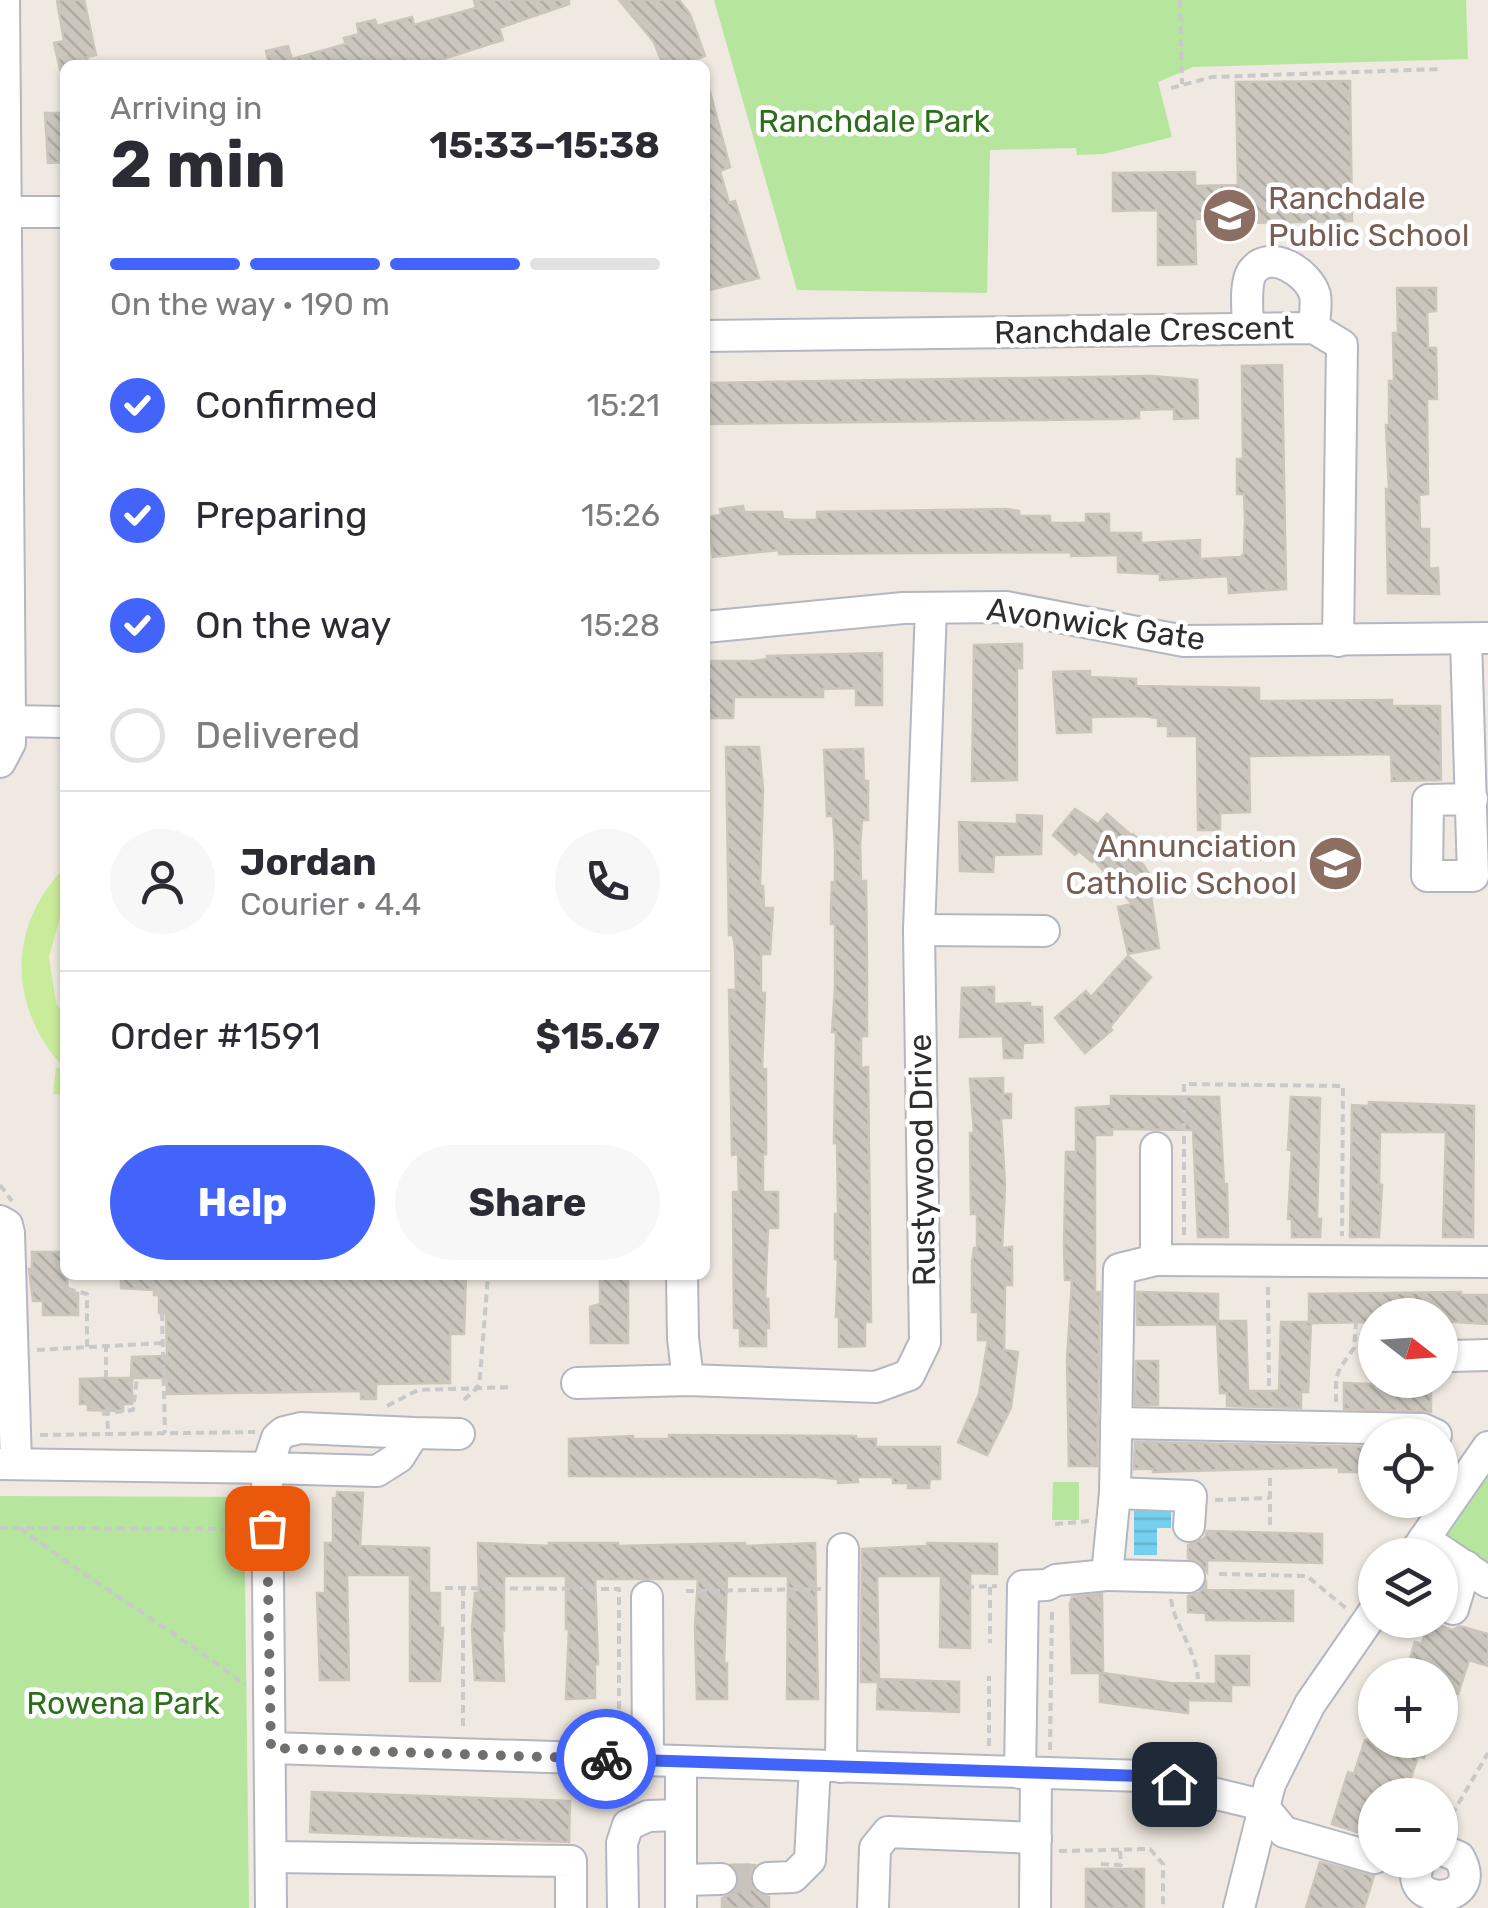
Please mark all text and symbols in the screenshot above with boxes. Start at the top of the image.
text: Arriving in [110,89,262,127]
park label: Ranchdale Park [758,102,990,140]
text: 15:33–15:38 [430,122,660,168]
text: 2 min [110,126,286,203]
place label: Ranchdale Public School [1268,179,1469,254]
school or university icon: Ranchdale Public School [1199,186,1259,246]
text: On the way · 190 m [110,285,390,323]
street label: Ranchdale Crescent [994,308,1294,352]
icon: check [110,378,165,433]
text: Confirmed [195,382,378,428]
text: 15:21 [587,386,660,424]
icon: check [110,488,165,543]
text: Preparing [195,492,368,538]
text: 15:26 [581,496,660,534]
street label: Avonwick Gate [984,590,1208,658]
icon: check [110,598,165,653]
text: On the way [195,602,391,648]
text: 15:28 [580,606,660,644]
text: Delivered [195,712,360,758]
place label: Annunciation Catholic School [1065,827,1297,902]
button: person [110,829,215,934]
button: phone [555,829,660,934]
school or university icon: Annunciation Catholic School [1306,834,1366,894]
text: Jordan [240,839,377,885]
text: Courier · 4.4 [240,885,421,923]
text: Order #1591 [110,1013,321,1059]
text: $15.67 [536,1013,660,1059]
street label: Rustywood Drive [901,1033,943,1287]
button: Help [110,1145,375,1260]
button: Share [395,1145,660,1260]
north arrow [1358,1298,1458,1398]
map controls [1358,1298,1458,1878]
button: locate [1358,1418,1458,1518]
pin [225,1486,310,1571]
icon: bag [240,1501,295,1556]
button: layers [1358,1538,1458,1638]
button: + [1358,1658,1458,1758]
park label: Rowena Park [26,1684,220,1722]
courier [556,1709,656,1809]
icon: bike [579,1732,634,1787]
pin [1132,1742,1217,1827]
icon: home [1147,1757,1202,1812]
button: − [1358,1778,1458,1878]

